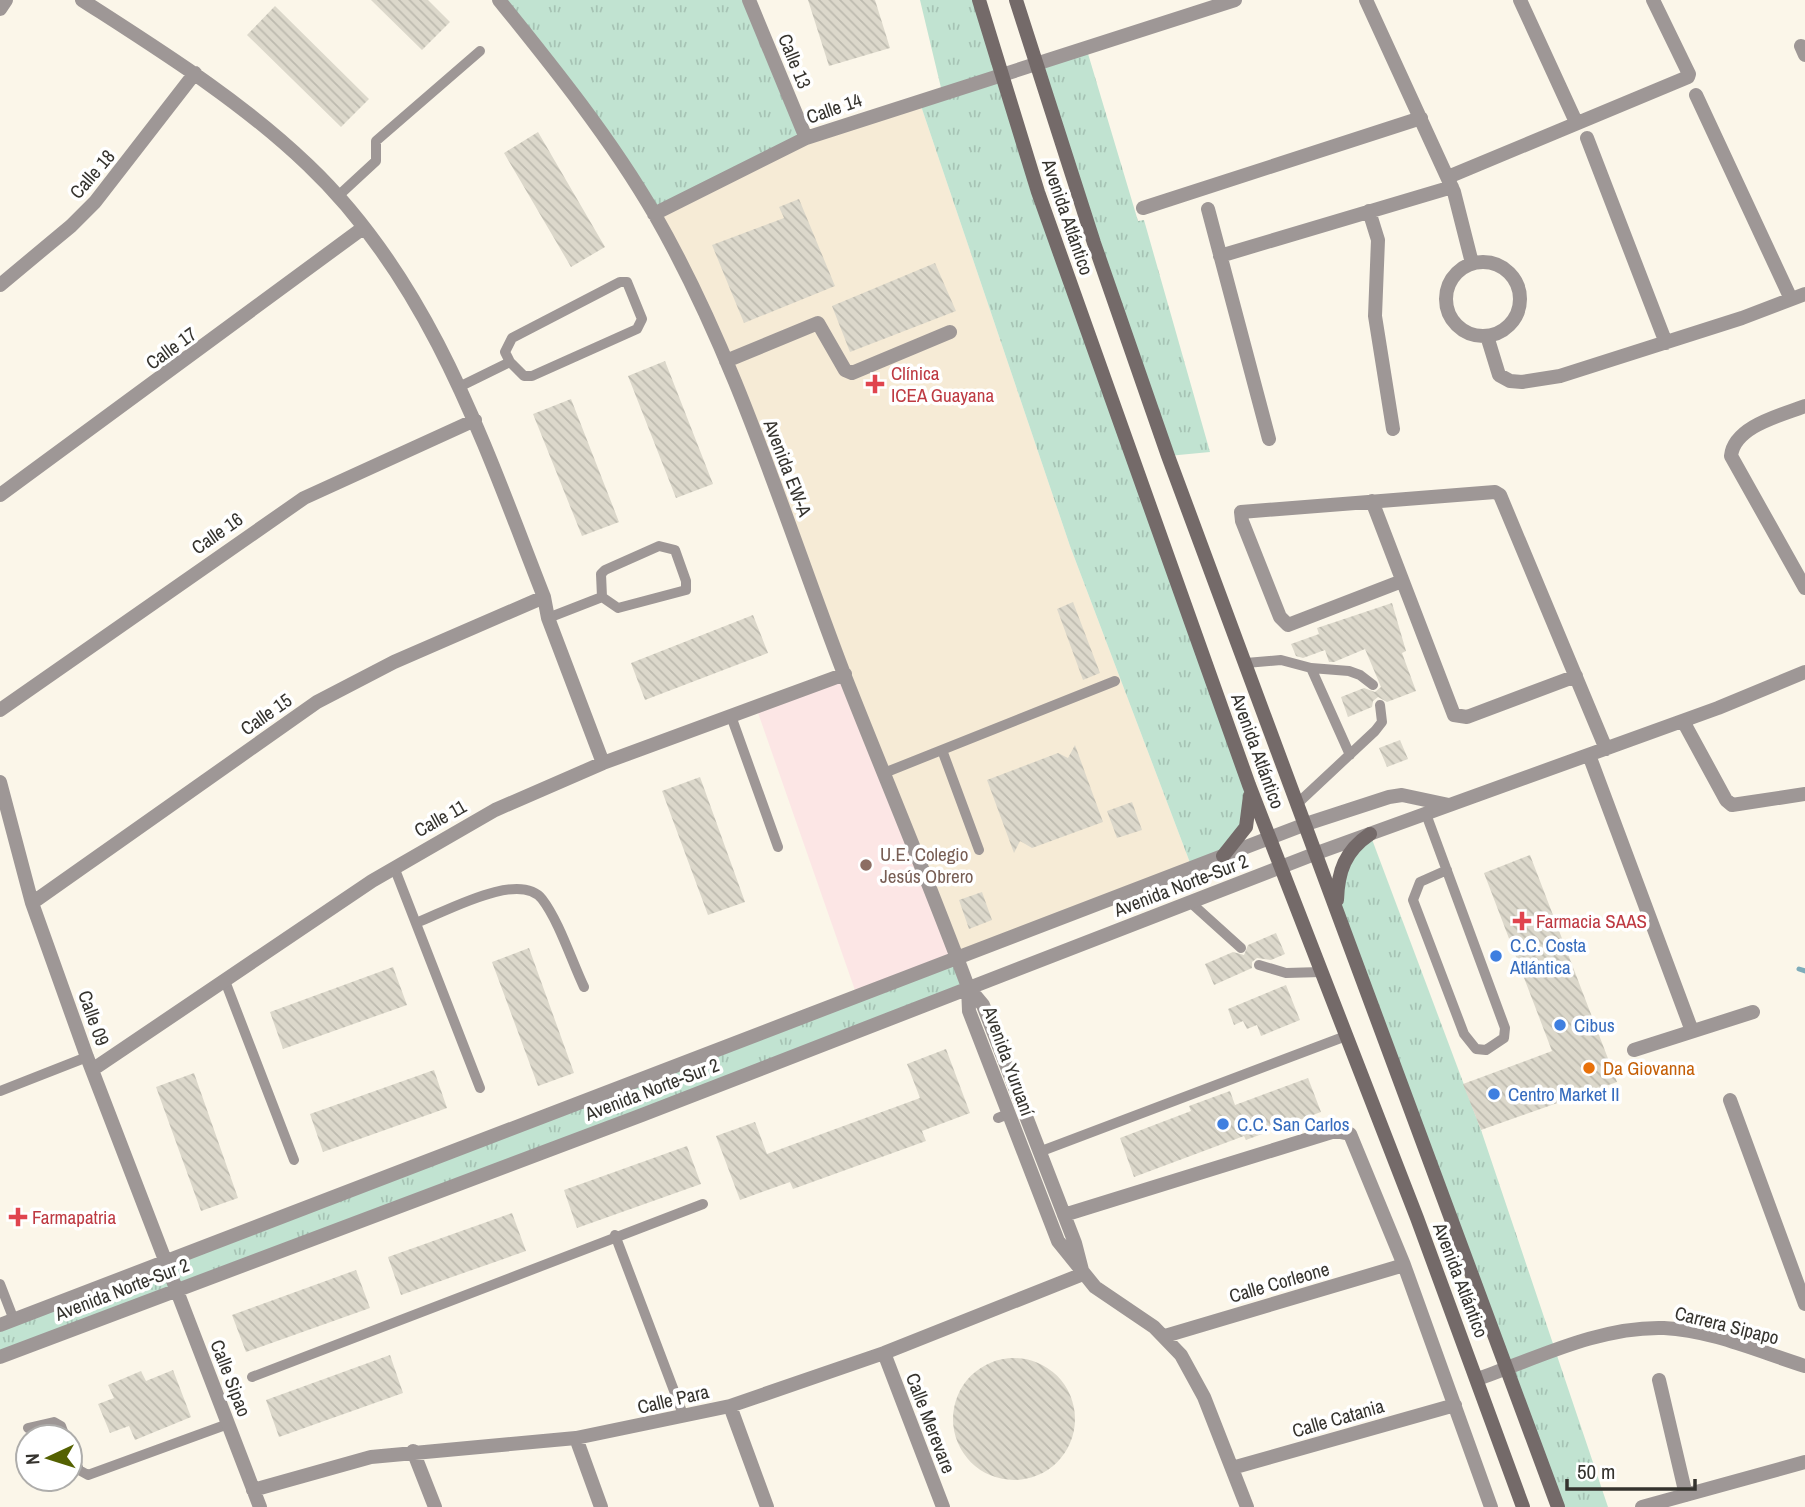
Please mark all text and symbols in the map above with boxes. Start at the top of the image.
street label: Calle 13 [772,30,818,92]
street label: Calle 14 [803,86,866,130]
street label: Calle 18 [63,144,121,204]
street label: Avenida Atlántico [1036,155,1100,278]
street label: Calle 17 [140,320,202,375]
place label: Clínica ICEA Guayana [891,360,994,408]
marker: Clínica ICEA Guayana [865,374,885,394]
street label: Avenida EW-A [757,415,819,521]
street label: Calle 16 [186,506,248,560]
street label: Calle 15 [235,687,297,741]
street label: Avenida Atlántico [1225,689,1291,812]
street label: Calle 11 [409,793,471,843]
place label: U.E. Colegio Jesús Obrero [880,841,974,889]
street label: Avenida Norte-Sur 2 [1109,847,1252,923]
marker: U.E. Colegio Jesús Obrero [858,857,874,873]
place label: Farmacia SAAS [1536,908,1647,934]
marker: Farmacia SAAS [1514,913,1530,929]
place label: C.C. Costa Atlántica [1509,932,1587,980]
marker: C.C. Costa Atlántica [1488,948,1504,964]
street label: Calle 09 [72,987,116,1049]
street label: Avenida Yuruaní [977,1002,1041,1120]
place label: Cibus [1574,1012,1615,1038]
marker: Cibus [1552,1017,1568,1033]
street label: Avenida Norte-Sur 2 [580,1051,723,1127]
place label: Da Giovanna [1603,1055,1695,1081]
marker: Da Giovanna [1581,1060,1597,1076]
place label: Centro Market II [1508,1081,1620,1107]
marker: Centro Market II [1486,1086,1502,1102]
place label: C.C. San Carlos [1237,1111,1350,1137]
marker: C.C. San Carlos [1215,1116,1231,1132]
place label: Farmapatria [32,1204,116,1230]
marker: Farmapatria [10,1209,26,1225]
street label: Avenida Atlántico [1427,1218,1495,1341]
street label: Avenida Norte-Sur 2 [50,1251,193,1327]
street label: Calle Corleone [1226,1255,1332,1309]
street label: Carrera Sipapo [1672,1300,1782,1350]
street label: Calle Sipao [204,1336,258,1420]
street label: Calle Merevare [900,1369,962,1477]
street label: Calle Para [635,1378,712,1420]
street label: Calle Catania [1289,1392,1387,1444]
north arrow [14,1423,84,1493]
scale bar [1567,1448,1695,1492]
text: N [19,1453,45,1466]
text: 50 m [1577,1457,1615,1486]

